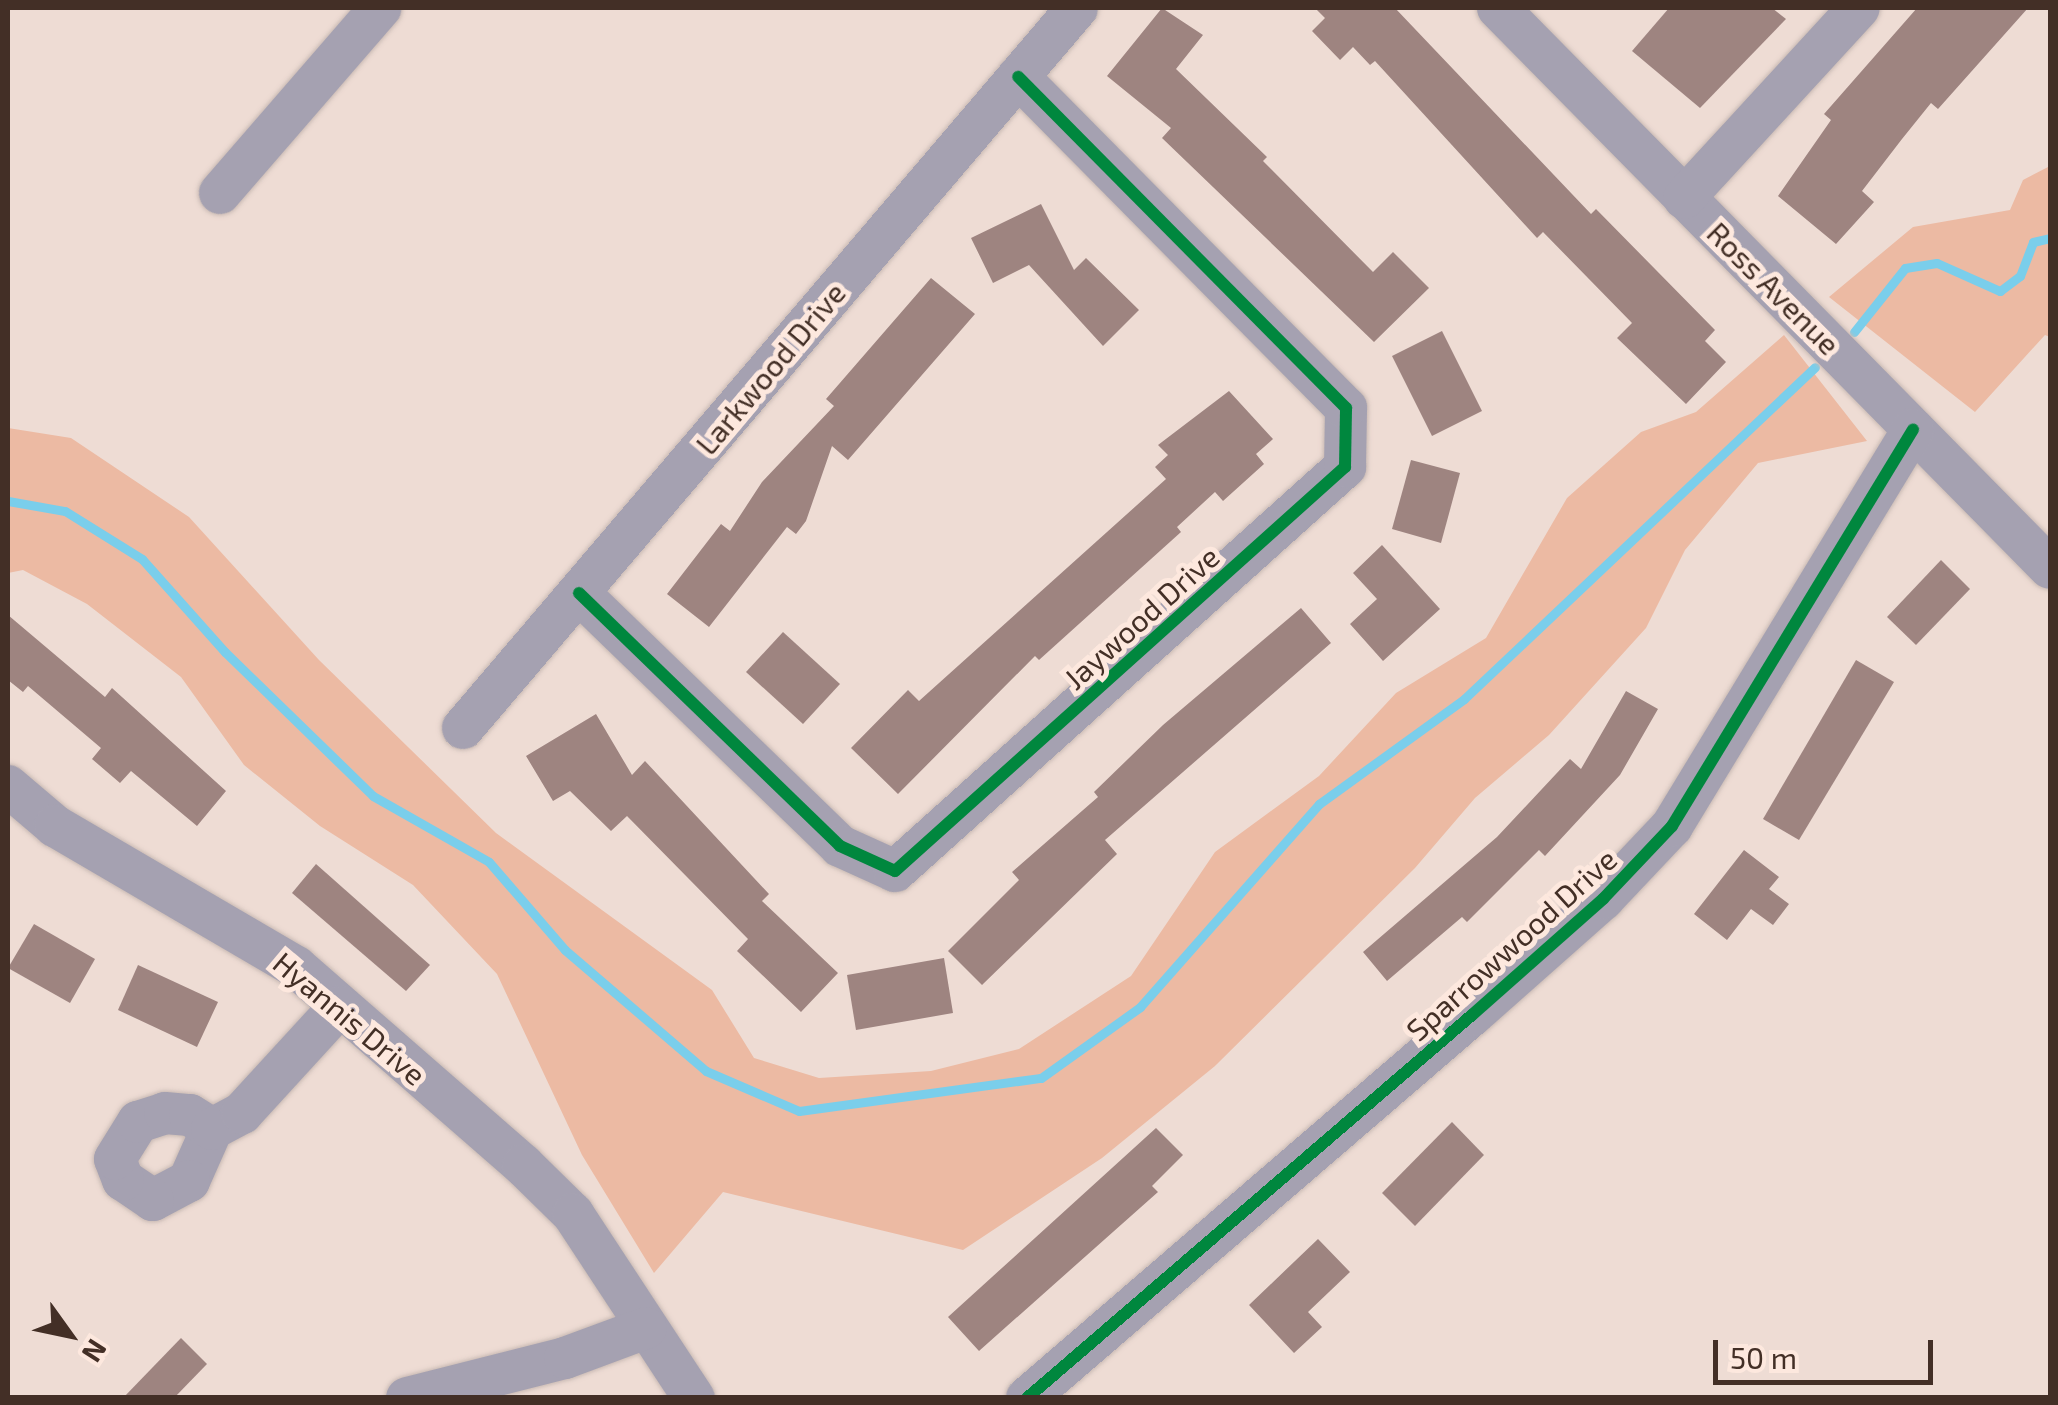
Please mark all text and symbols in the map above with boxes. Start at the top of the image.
street label: Ross Avenue [1700,214,1848,362]
street label: Larkwood Drive [688,275,852,461]
street label: Jaywood Drive [1056,538,1226,696]
street label: Sparrowwood Drive [1399,840,1623,1048]
street label: Hyannis Drive [267,944,433,1092]
north arrow [20,1285,120,1385]
scale bar [1718,1320,1938,1382]
text: N [75,1334,115,1369]
text: 50 m [1730,1339,1797,1375]

